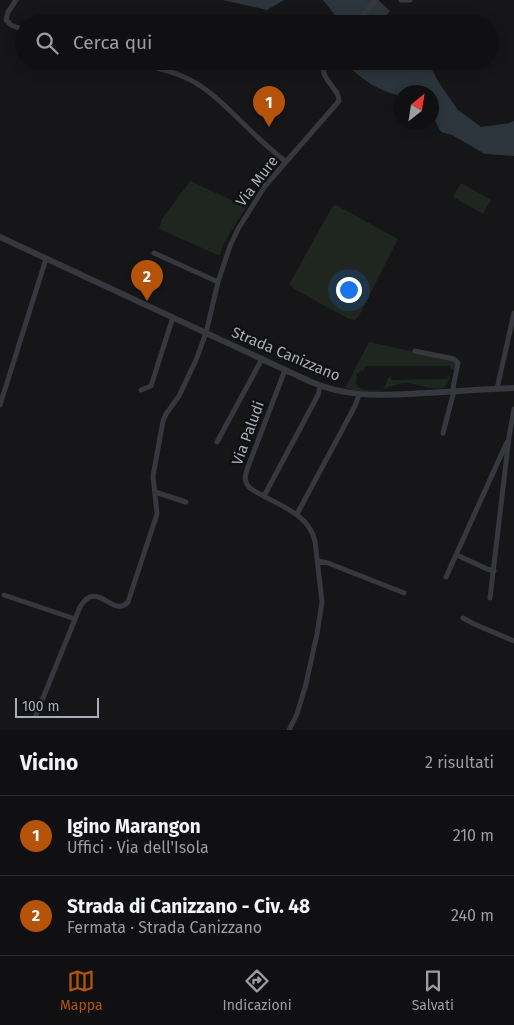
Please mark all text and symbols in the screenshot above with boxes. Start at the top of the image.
search box [15,15,499,70]
icon: search [33,29,61,57]
text: Cerca qui [73,31,152,54]
north arrow [394,85,439,130]
pin: 1 [253,86,285,127]
street label: Via Mure [232,152,282,210]
pin: 2 [131,260,163,301]
your location [336,277,362,303]
street label: Strada Canizzano [229,323,343,385]
street label: Via Paludi [228,398,268,468]
scale bar [15,695,99,718]
text: 100 m [22,698,59,715]
text: Vicino [20,750,78,776]
text: 2 risultati [425,753,494,772]
text: Igino Marangon [67,815,201,838]
text: 1 [32,826,40,845]
text: 210 m [453,826,494,845]
text: Uffici · Via dell'Isola [67,838,209,857]
text: Strada di Canizzano - Civ. 48 [67,895,310,918]
text: 2 [32,906,40,925]
text: 240 m [451,906,494,925]
text: Fermata · Strada Canizzano [67,918,262,937]
tab: Mappa [60,967,103,1014]
tab: Indicazioni [223,967,292,1014]
tab: Salvati [412,967,454,1014]

